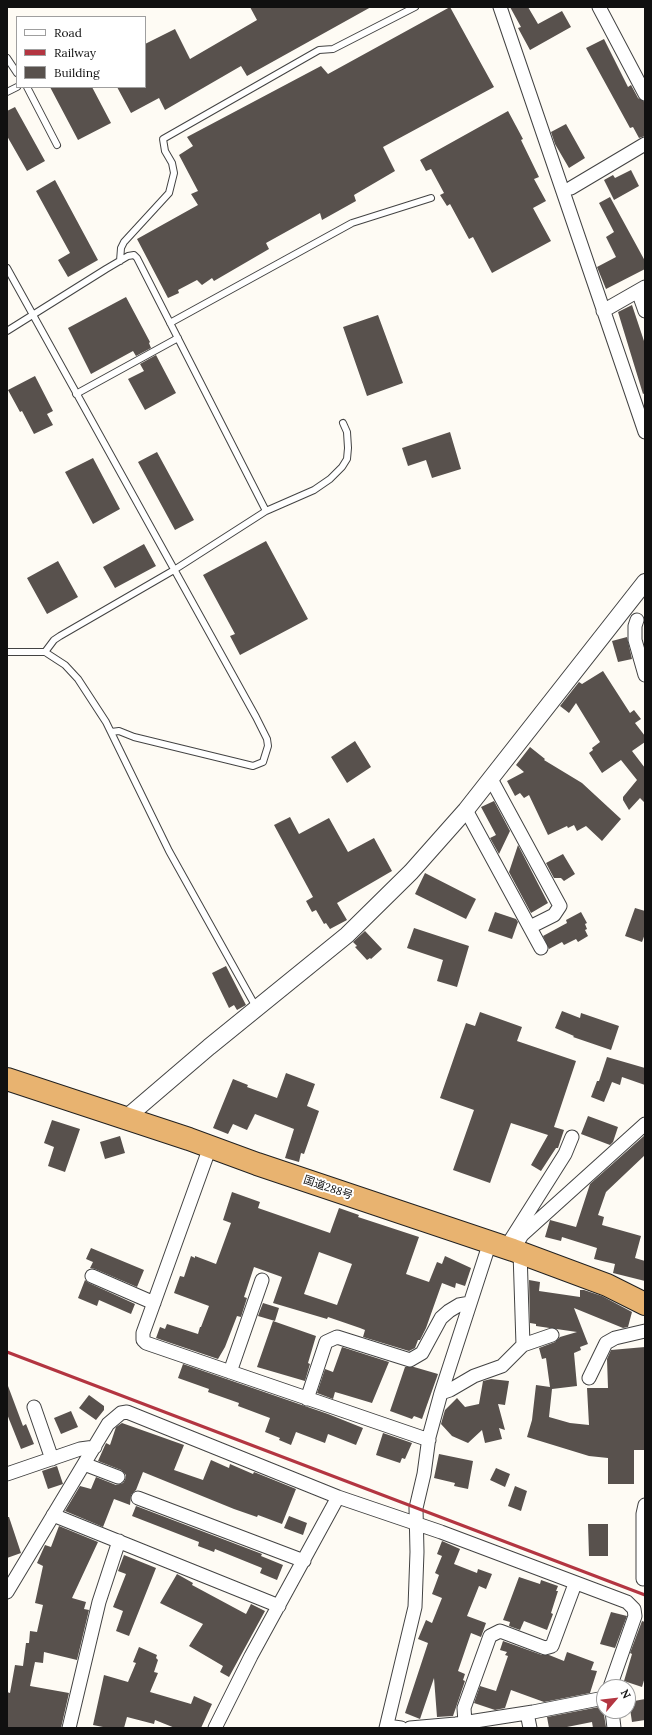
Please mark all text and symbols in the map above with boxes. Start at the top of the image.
legend [16,16,146,88]
text: Road [54,25,82,40]
text: Railway [54,45,96,60]
text: Building [54,65,100,80]
street label: 国道288号 [302,1173,354,1203]
north arrow [596,1679,636,1719]
text: N [618,1687,634,1701]

